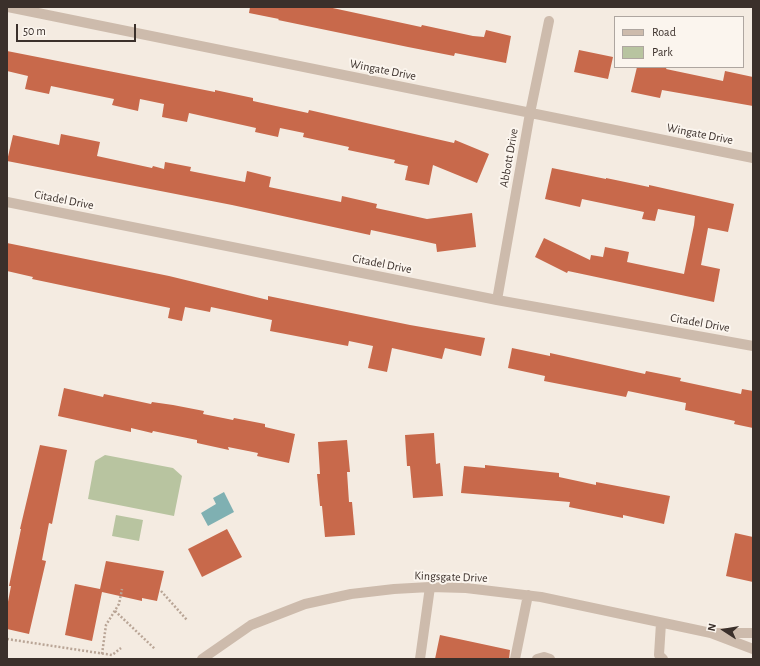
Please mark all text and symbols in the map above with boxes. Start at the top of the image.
scale bar [18,16,138,42]
legend [614,16,744,68]
text: 50 m [23,25,46,37]
text: Road [652,26,676,38]
text: Park [652,46,673,58]
street label: Wingate Drive [349,57,417,83]
street label: Wingate Drive [666,121,734,147]
street label: Abbott Drive [497,127,521,189]
street label: Citadel Drive [33,187,95,213]
street label: Citadel Drive [351,251,413,277]
street label: Citadel Drive [669,311,731,335]
street label: Kingsgate Drive [414,569,488,585]
north arrow [704,610,744,650]
text: N [706,623,718,632]

